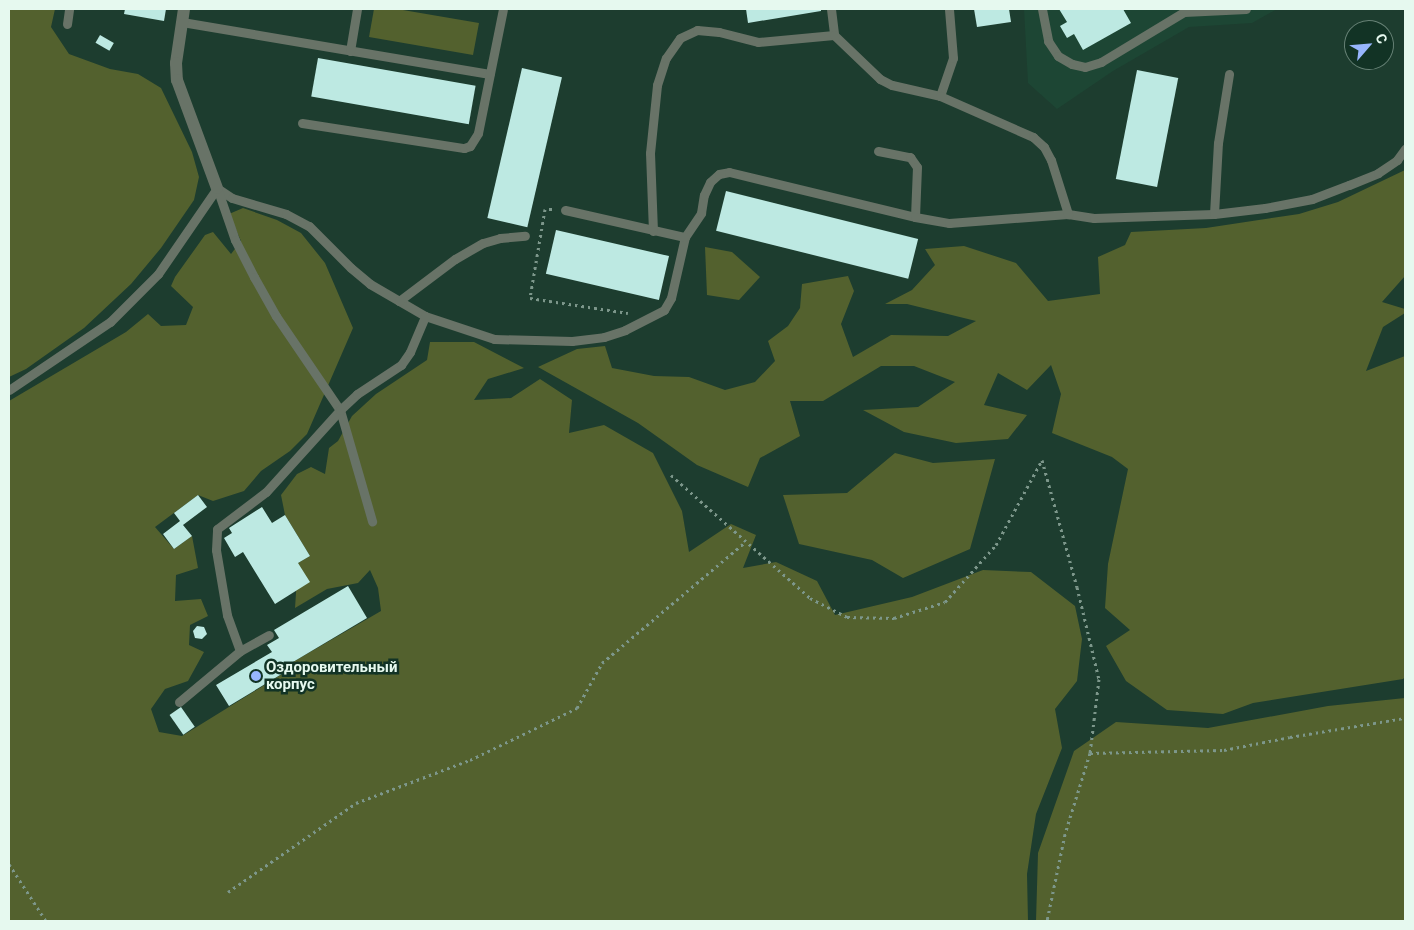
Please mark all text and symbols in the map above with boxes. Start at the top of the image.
north arrow [1344,20,1394,70]
text: С [1372,31,1391,46]
place label: Оздоровительный корпус [266,658,397,693]
marker: Оздоровительный корпус [250,670,262,682]

